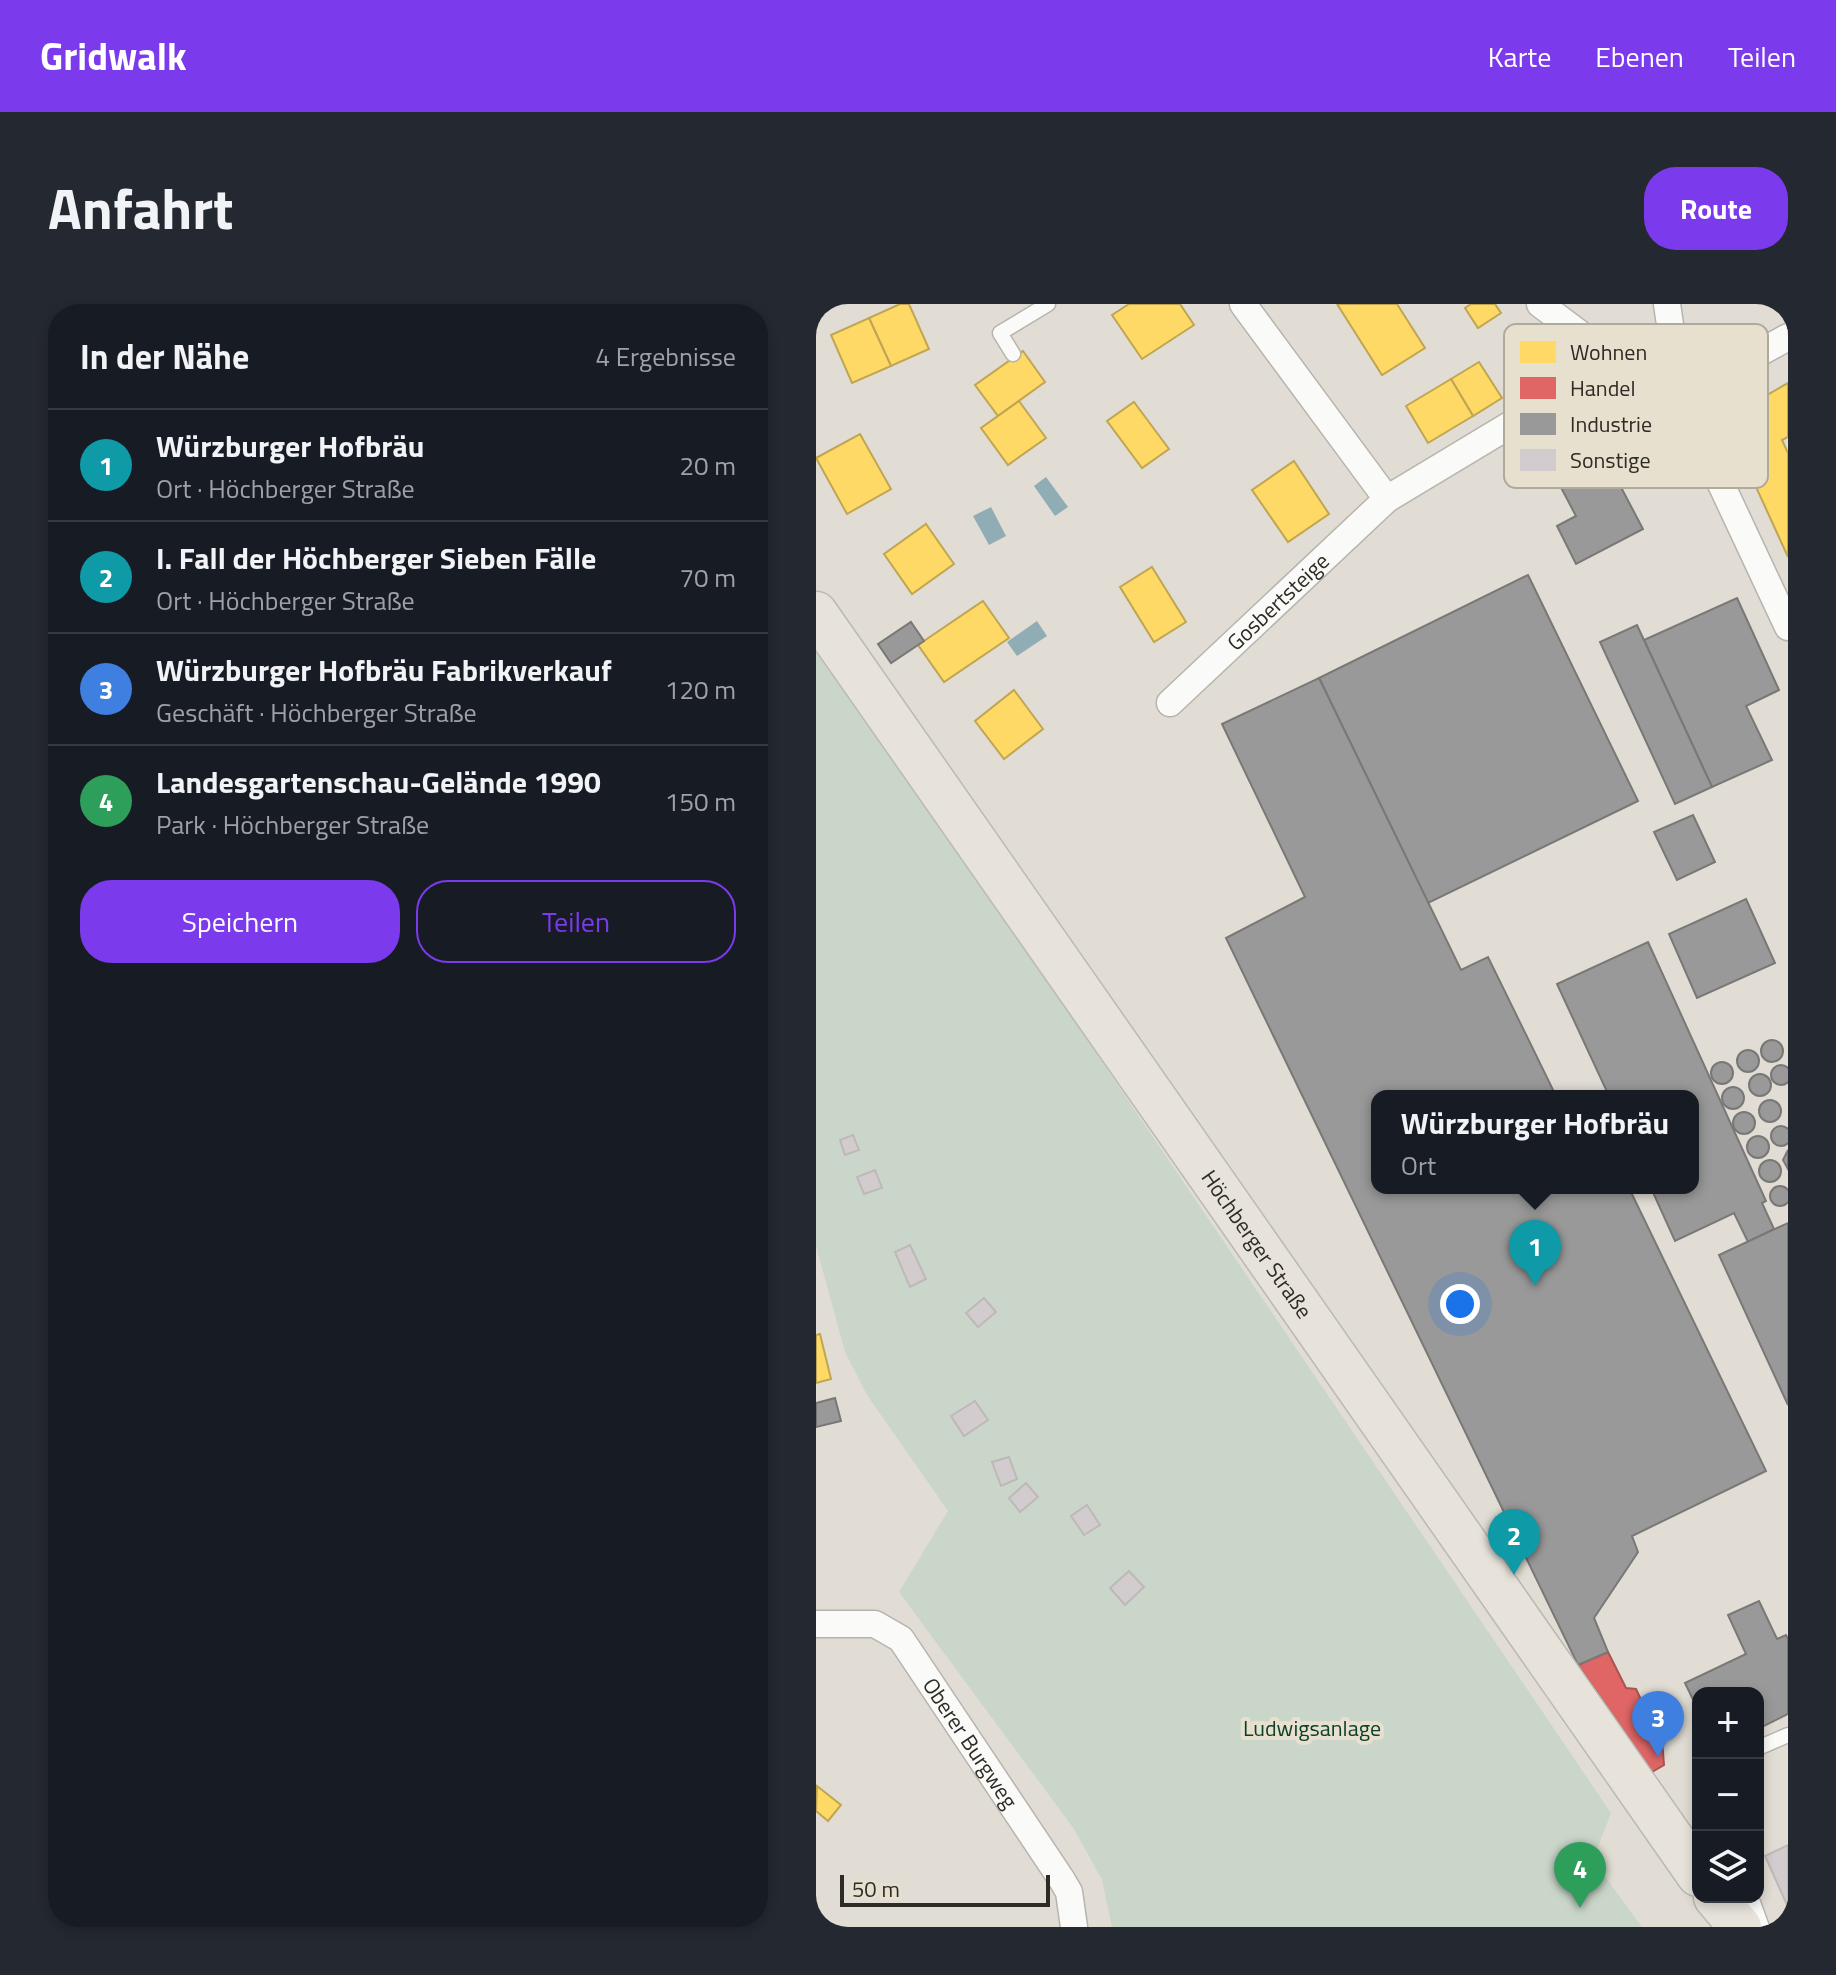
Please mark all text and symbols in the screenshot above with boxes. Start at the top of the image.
text: Gridwalk [40,27,187,85]
text: Karte [1488,35,1551,78]
text: Ebenen [1595,35,1684,78]
text: Teilen [1728,35,1796,78]
text: Anfahrt [48,166,233,251]
button: Route [1644,167,1788,250]
legend [1504,324,1768,488]
text: In der Nähe [80,330,249,382]
text: Wohnen [1570,335,1647,369]
text: 4 Ergebnisse [595,337,736,376]
text: Handel [1570,371,1636,405]
text: Industrie [1570,407,1652,441]
text: Würzburger Hofbräu [156,423,424,469]
text: Sonstige [1570,443,1651,477]
text: 1 [99,446,113,485]
text: 20 m [679,446,736,485]
text: Ort · Höchberger Straße [156,469,415,508]
text: I. Fall der Höchberger Sieben Fälle [156,535,596,581]
street label: Gosbertsteige [1219,545,1337,658]
text: 2 [99,558,113,597]
text: 70 m [679,558,736,597]
text: Ort · Höchberger Straße [156,581,415,620]
text: Würzburger Hofbräu Fabrikverkauf [156,647,612,693]
text: 3 [99,670,113,709]
text: 120 m [665,670,736,709]
text: Geschäft · Höchberger Straße [156,693,477,732]
text: Landesgartenschau-Gelände 1990 [156,759,601,805]
text: 4 [99,782,113,821]
text: 150 m [665,782,736,821]
text: Park · Höchberger Straße [156,805,429,844]
button: Speichern [80,880,400,963]
button: Teilen [416,880,736,963]
popup [1371,1090,1699,1194]
text: Würzburger Hofbräu [1401,1100,1669,1146]
text: Ort [1401,1146,1436,1185]
street label: Höchberger Straße [1193,1163,1321,1325]
pin: 1 [1509,1220,1561,1286]
your location [1440,1284,1480,1324]
pin: 2 [1488,1509,1540,1575]
street label: Oberer Burgweg [914,1671,1027,1815]
map controls [1692,1687,1764,1903]
button: + [1692,1687,1764,1759]
pin: 3 [1632,1691,1684,1757]
park label: Ludwigsanlage [1243,1711,1381,1745]
button: − [1692,1759,1764,1831]
button: layers [1692,1831,1764,1903]
pin: 4 [1554,1842,1606,1908]
scale bar [840,1871,1050,1907]
text: 50 m [852,1872,900,1906]

